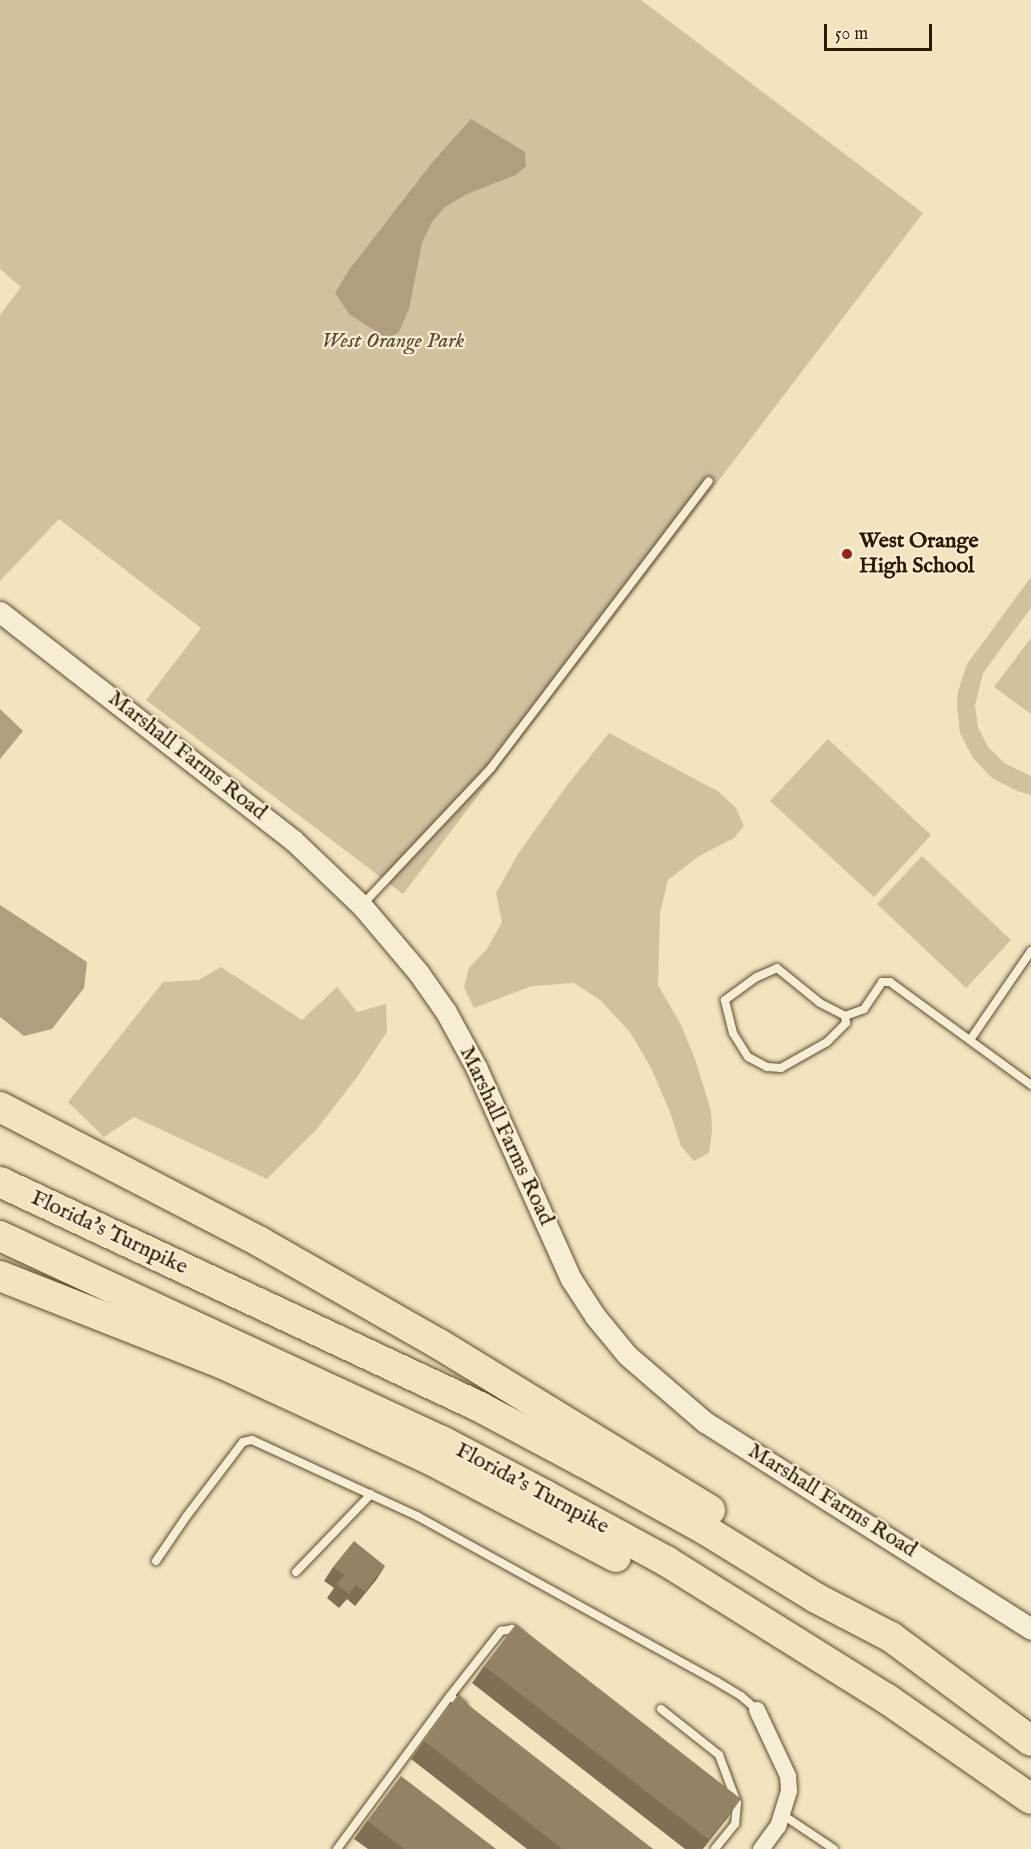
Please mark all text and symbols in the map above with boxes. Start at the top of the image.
scale bar [827,12,935,50]
text: 50 m [835,23,868,46]
park label: West Orange Park [322,329,464,355]
place label: West Orange High School [859,528,979,580]
marker: West Orange High School [840,547,854,561]
street label: Marshall Farms Road [102,686,272,826]
street label: Marshall Farms Road [453,1042,559,1230]
street label: Florida's Turnpike [26,1185,192,1281]
street label: Florida's Turnpike [451,1437,613,1541]
street label: Marshall Farms Road [743,1438,921,1564]

